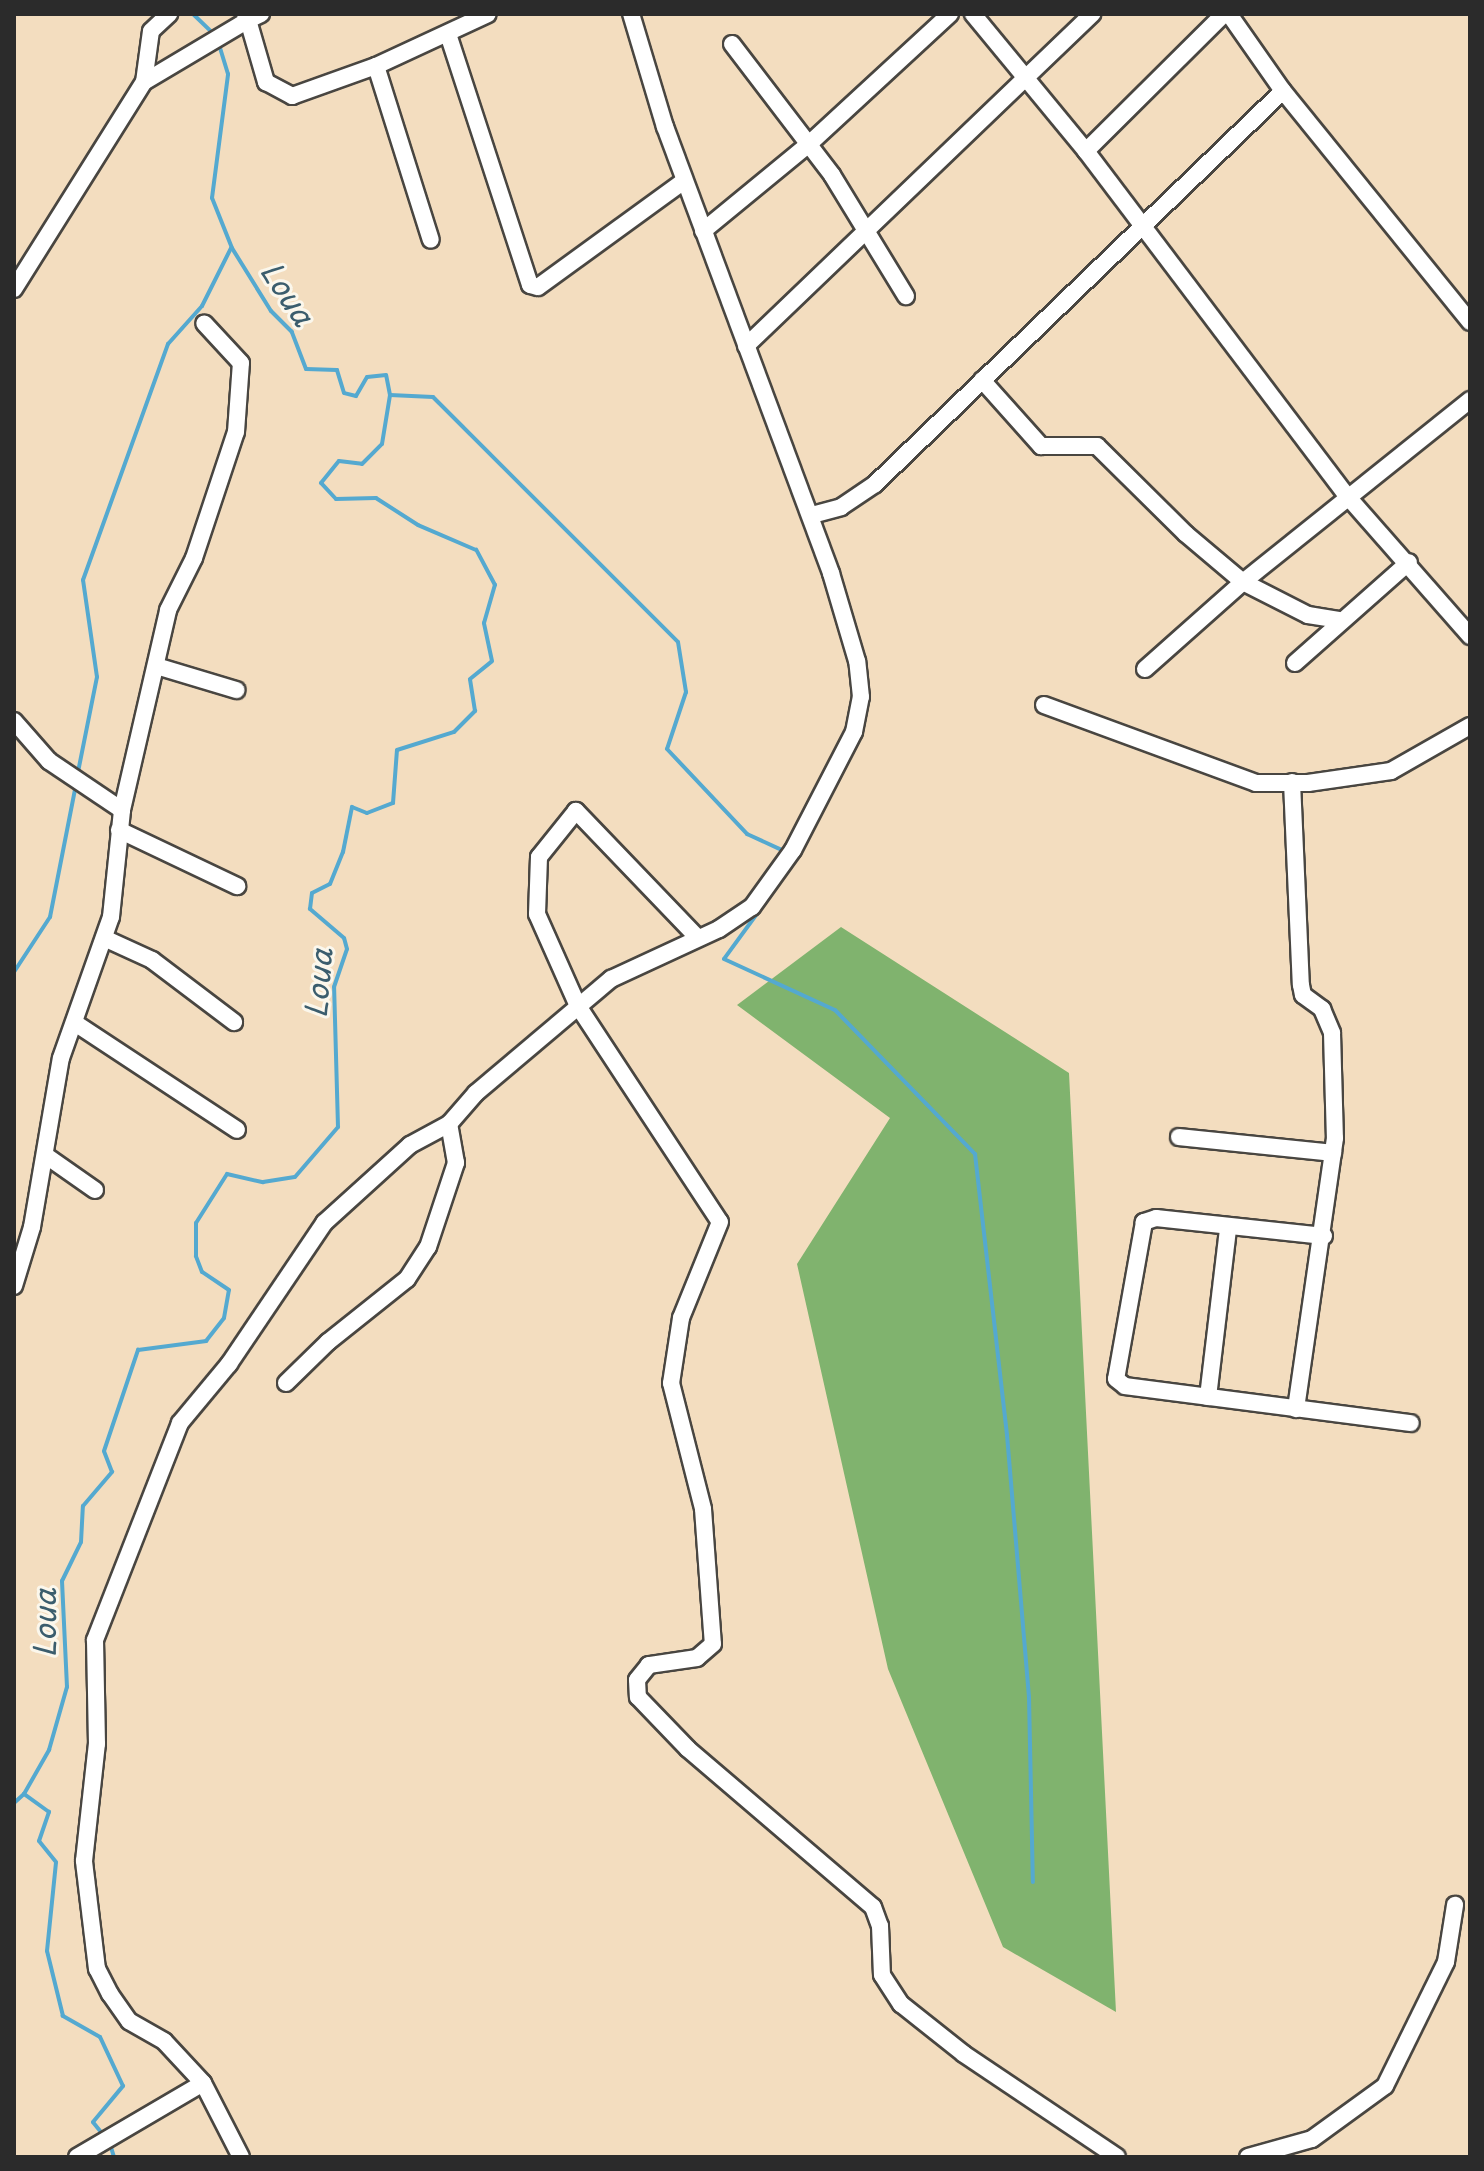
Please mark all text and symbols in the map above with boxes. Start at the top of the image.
water label: Loua [254,254,322,332]
water label: Loua [297,947,339,1019]
water label: Loua [26,1589,62,1657]

